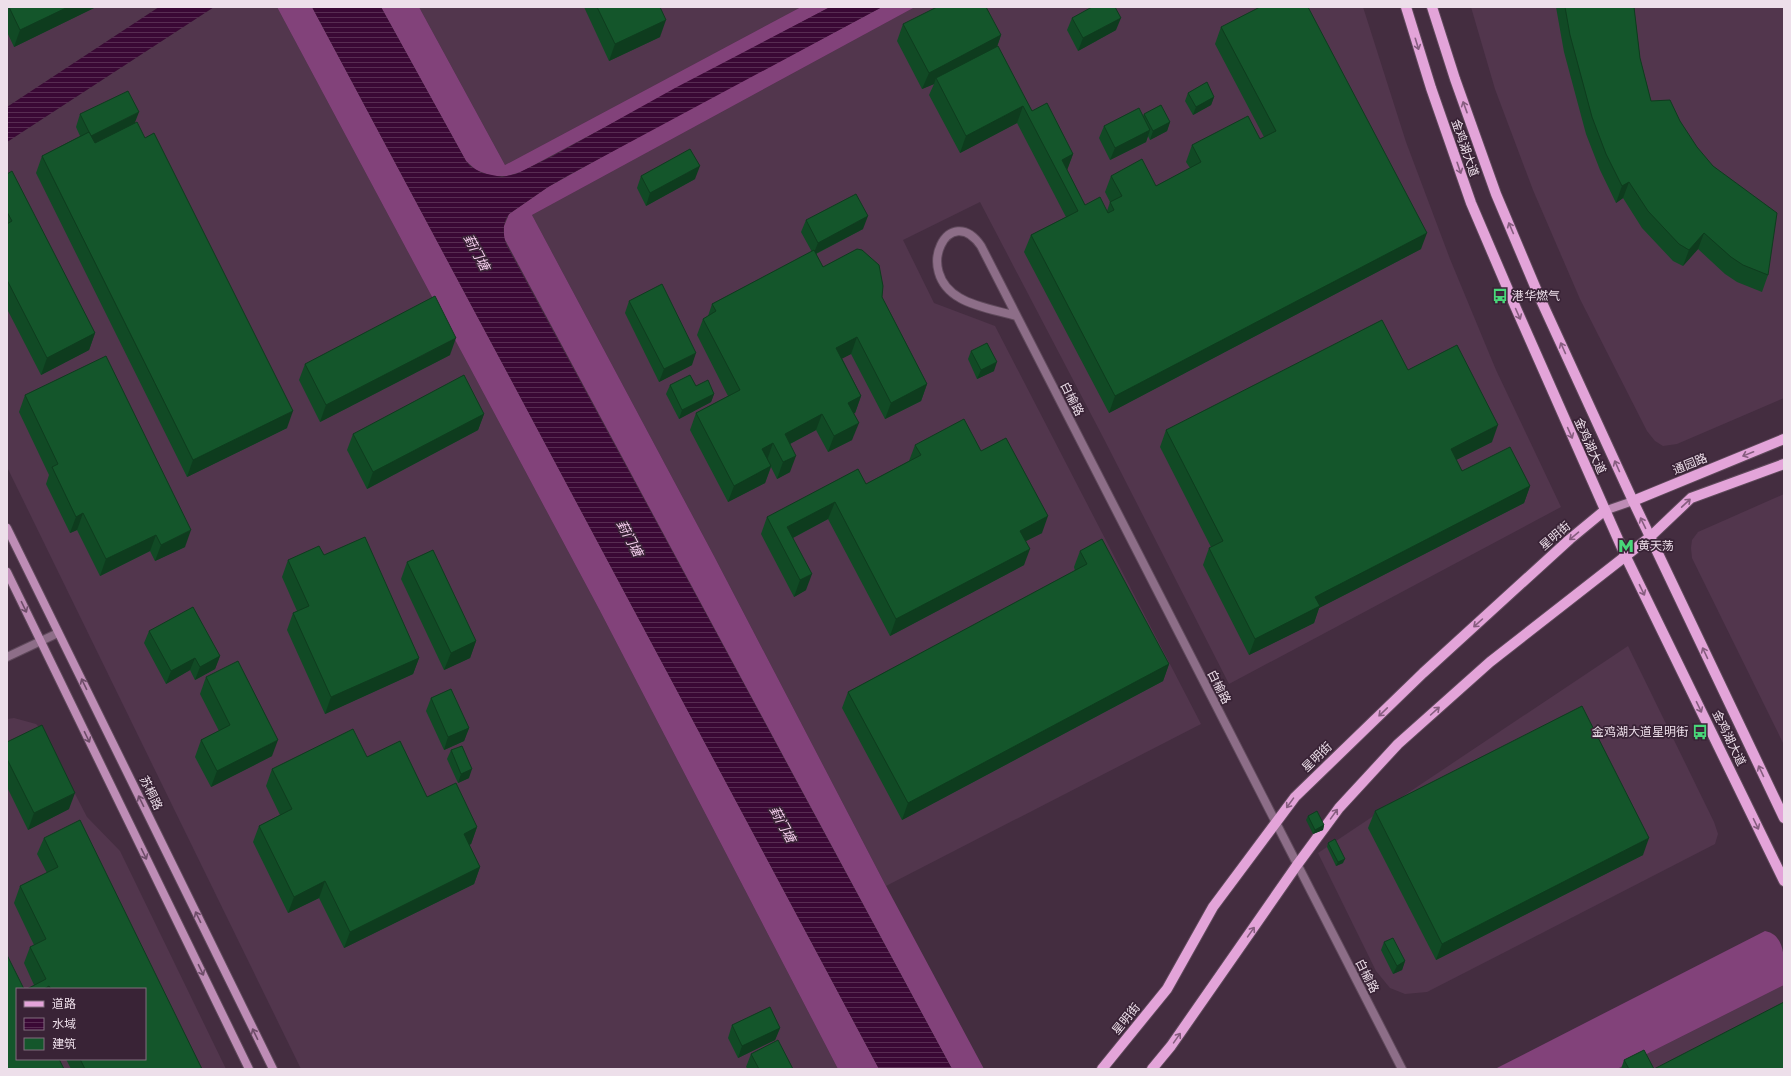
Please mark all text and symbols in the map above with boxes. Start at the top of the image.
one-way arrow [1414,38,1421,51]
one-way arrow [1460,101,1468,113]
street label: 金鸡湖大道 [1449,117,1481,179]
one-way arrow [1455,161,1463,173]
one-way arrow [1507,223,1514,235]
water label: 葑门塘 [461,231,493,275]
bus stop icon: 港华燃气 [1491,287,1509,305]
place label: 港华燃气 [1512,289,1560,303]
one-way arrow [1515,307,1522,319]
one-way arrow [1559,342,1566,354]
street label: 白榆路 [1058,380,1086,418]
street label: 金鸡湖大道 [1571,416,1609,476]
one-way arrow [1567,427,1574,439]
street label: 通园路 [1671,451,1709,477]
one-way arrow [1742,451,1754,458]
one-way arrow [1613,460,1620,472]
one-way arrow [1681,498,1691,508]
water label: 葑门塘 [614,517,646,561]
one-way arrow [1639,518,1647,530]
street label: 星明街 [1537,519,1573,553]
one-way arrow [1569,531,1580,540]
metro station icon: 黄天荡 [1617,537,1635,555]
place label: 黄天荡 [1638,539,1674,553]
one-way arrow [1639,584,1646,596]
one-way arrow [21,601,28,613]
one-way arrow [1473,618,1483,628]
one-way arrow [1701,648,1708,660]
street label: 白榆路 [1205,668,1233,706]
one-way arrow [79,678,87,690]
one-way arrow [1696,701,1703,713]
one-way arrow [1378,707,1388,717]
one-way arrow [1429,707,1440,716]
street label: 金鸡湖大道 [1710,708,1748,768]
bus stop icon: 金鸡湖大道星明街 [1691,723,1709,741]
place label: 金鸡湖大道星明街 [1592,725,1688,739]
one-way arrow [84,730,91,742]
street label: 星明街 [1299,739,1335,775]
one-way arrow [1757,765,1764,777]
street label: 苏桐路 [137,774,165,812]
one-way arrow [137,795,144,807]
one-way arrow [1286,797,1294,808]
water label: 葑门塘 [767,803,799,847]
one-way arrow [1330,809,1338,820]
one-way arrow [1753,818,1760,830]
one-way arrow [141,847,148,859]
one-way arrow [194,912,201,924]
one-way arrow [1247,926,1255,937]
street label: 白榆路 [1353,957,1381,995]
one-way arrow [198,964,205,976]
legend [16,988,146,1060]
text: 道路 [52,997,76,1011]
street label: 星明街 [1109,1001,1143,1037]
text: 水域 [52,1017,76,1031]
one-way arrow [251,1028,259,1040]
one-way arrow [1173,1033,1181,1044]
text: 建筑 [52,1037,76,1051]

